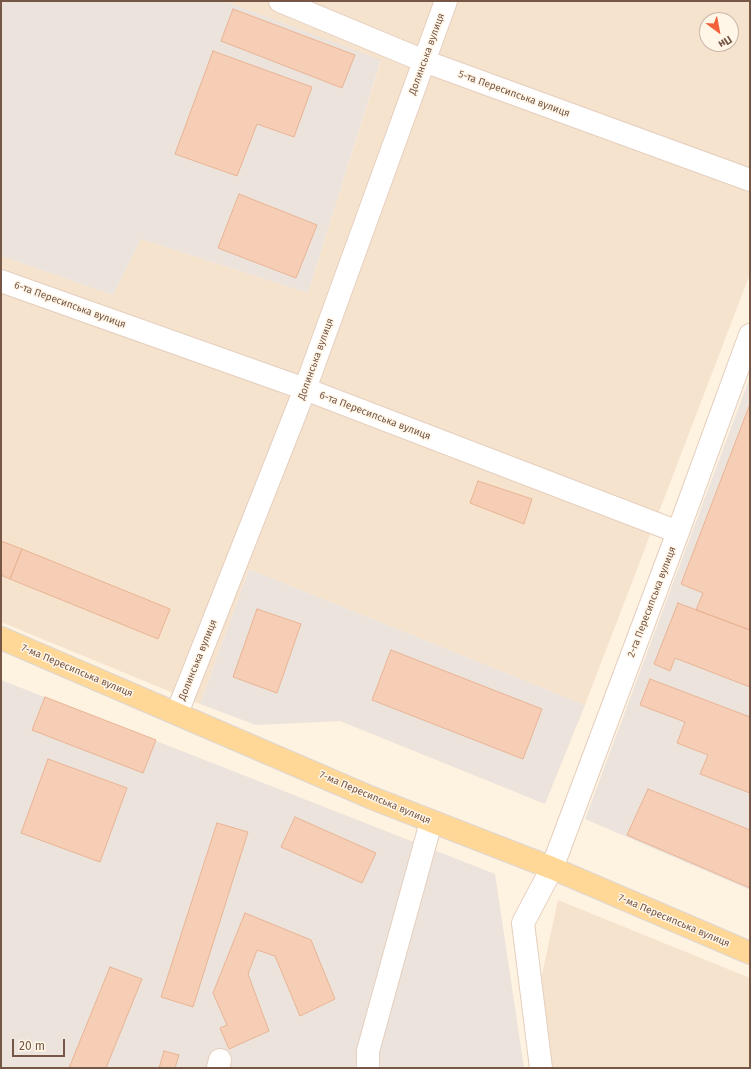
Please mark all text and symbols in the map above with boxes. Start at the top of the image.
street label: Долинська вулиця [407,12,447,96]
north arrow [699,12,739,52]
text: Пн [716,33,734,51]
street label: 5-та Пересипська вулиця [457,68,571,120]
street label: 6-та Пересипська вулиця [12,279,128,331]
street label: Долинська вулиця [296,317,336,401]
street label: 6-та Пересипська вулиця [318,389,432,443]
street label: 2-га Пересипська вулиця [625,545,679,659]
street label: Долинська вулиця [176,618,220,702]
street label: 7-ма Пересипська вулиця [19,642,135,700]
street label: 7-ма Пересипська вулиця [317,769,433,827]
street label: 7-ма Пересипська вулиця [616,892,732,950]
scale bar [14,1031,67,1057]
text: 20 m [19,1039,45,1053]

